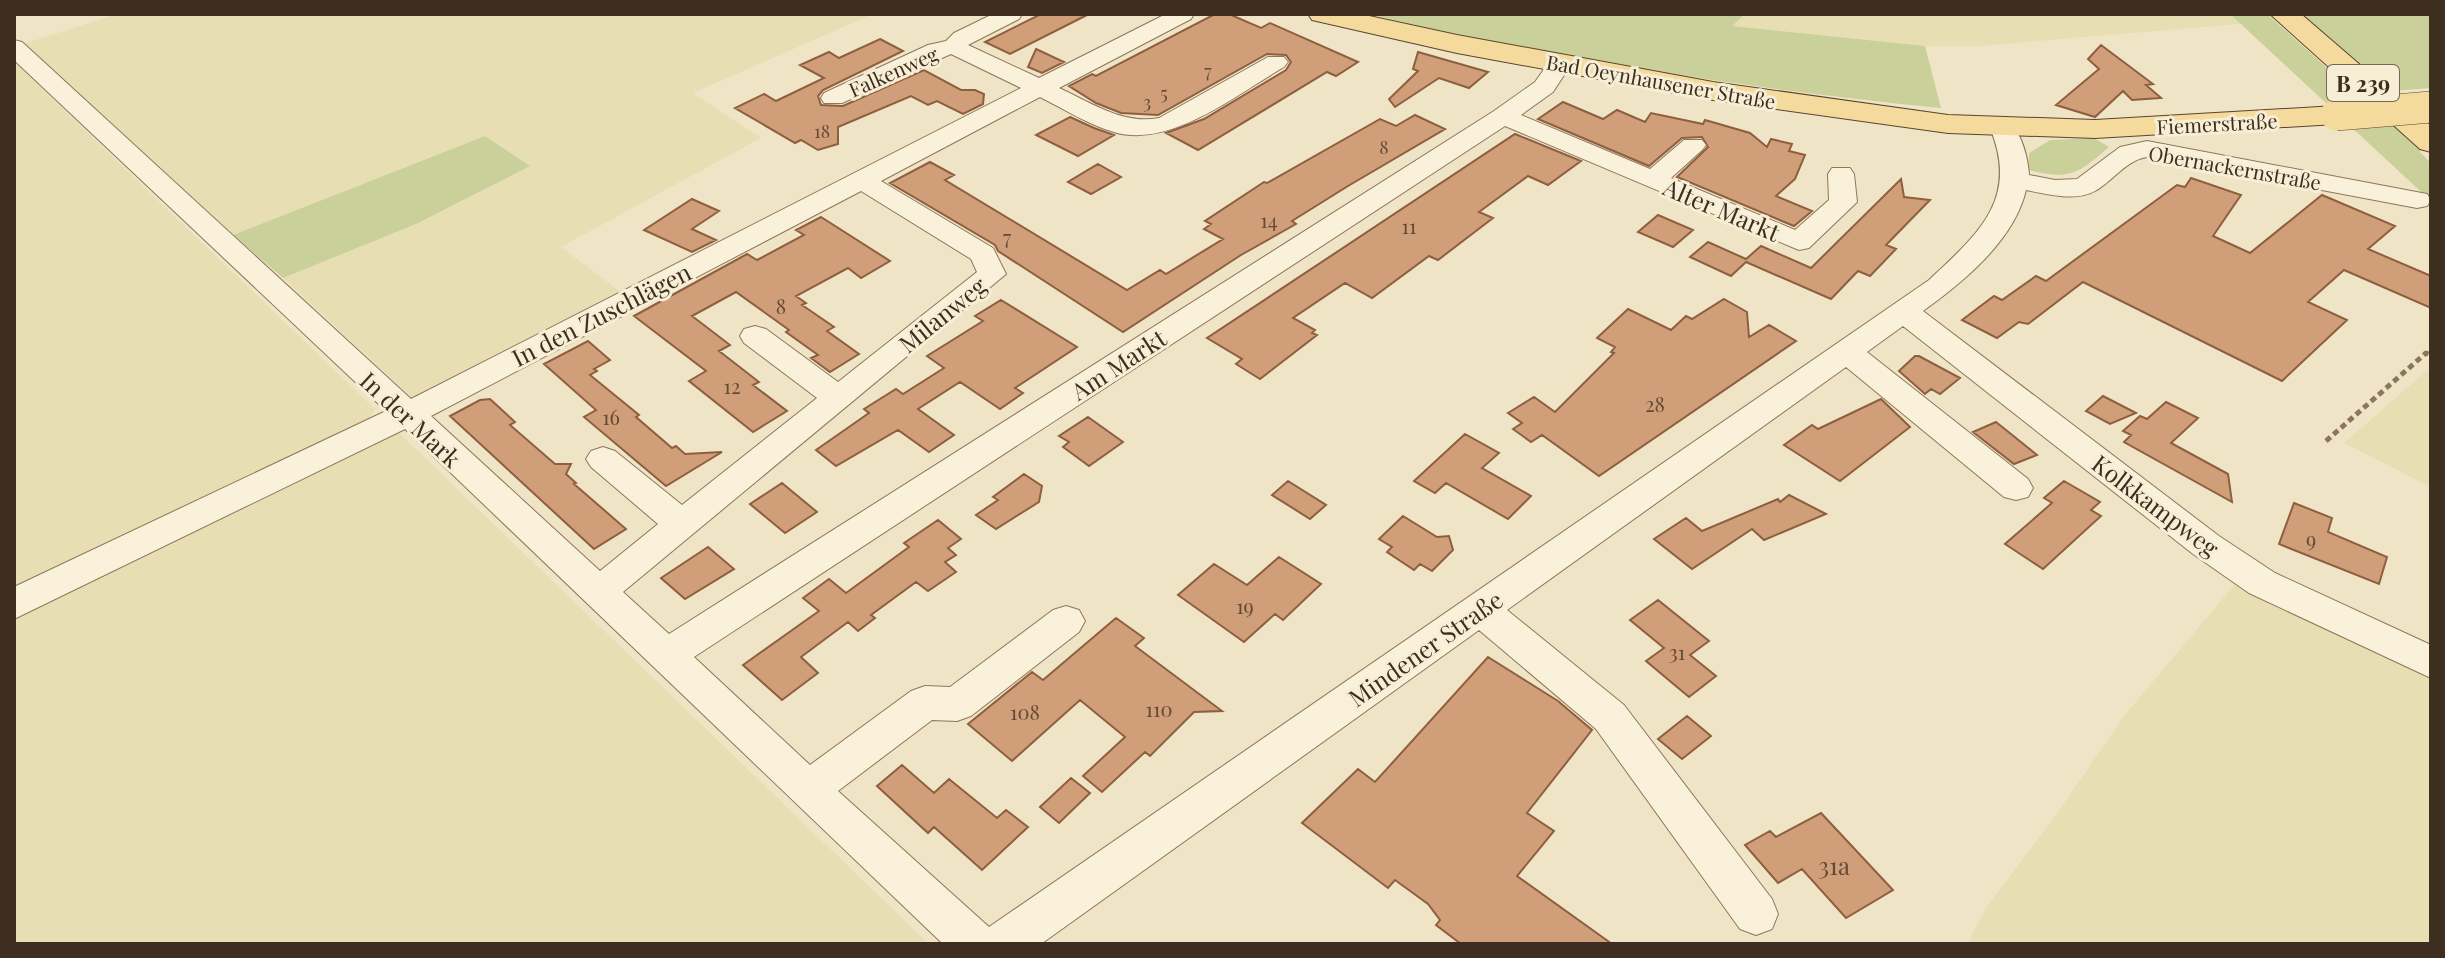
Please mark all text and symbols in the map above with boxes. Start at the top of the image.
street label: Falkenweg [844,39,942,103]
street label: Bad Oeynhausener Straße [1544,48,1778,114]
house number: 7 [1204,59,1212,83]
road number: B 239 [2327,65,2399,101]
house number: 5 [1160,81,1168,105]
house number: 3 [1143,90,1151,114]
street label: Fiemerstraße [2156,106,2278,140]
house number: 18 [814,119,830,143]
house number: 8 [1379,135,1389,159]
street label: Obernackernstraße [2147,139,2323,195]
street label: Alter Markt [1658,170,1786,248]
house number: 14 [1260,206,1278,233]
house number: 11 [1402,212,1416,239]
house number: 7 [1003,223,1011,250]
street label: In den Zuschlägen [506,255,696,373]
street label: Milanweg [892,269,993,359]
house number: 8 [776,292,786,319]
street label: Am Markt [1064,321,1172,407]
street label: In der Mark [354,364,469,474]
house number: 12 [724,372,740,399]
house number: 28 [1645,390,1665,417]
house number: 16 [602,403,620,430]
street label: Kolkkampweg [2086,447,2226,563]
house number: 9 [2306,525,2316,552]
street label: Mindener Straße [1342,583,1508,713]
house number: 19 [1236,592,1254,619]
house number: 31 [1669,638,1685,665]
house number: 110 [1146,695,1172,722]
house number: 108 [1010,698,1040,725]
house number: 31a [1818,849,1850,881]

